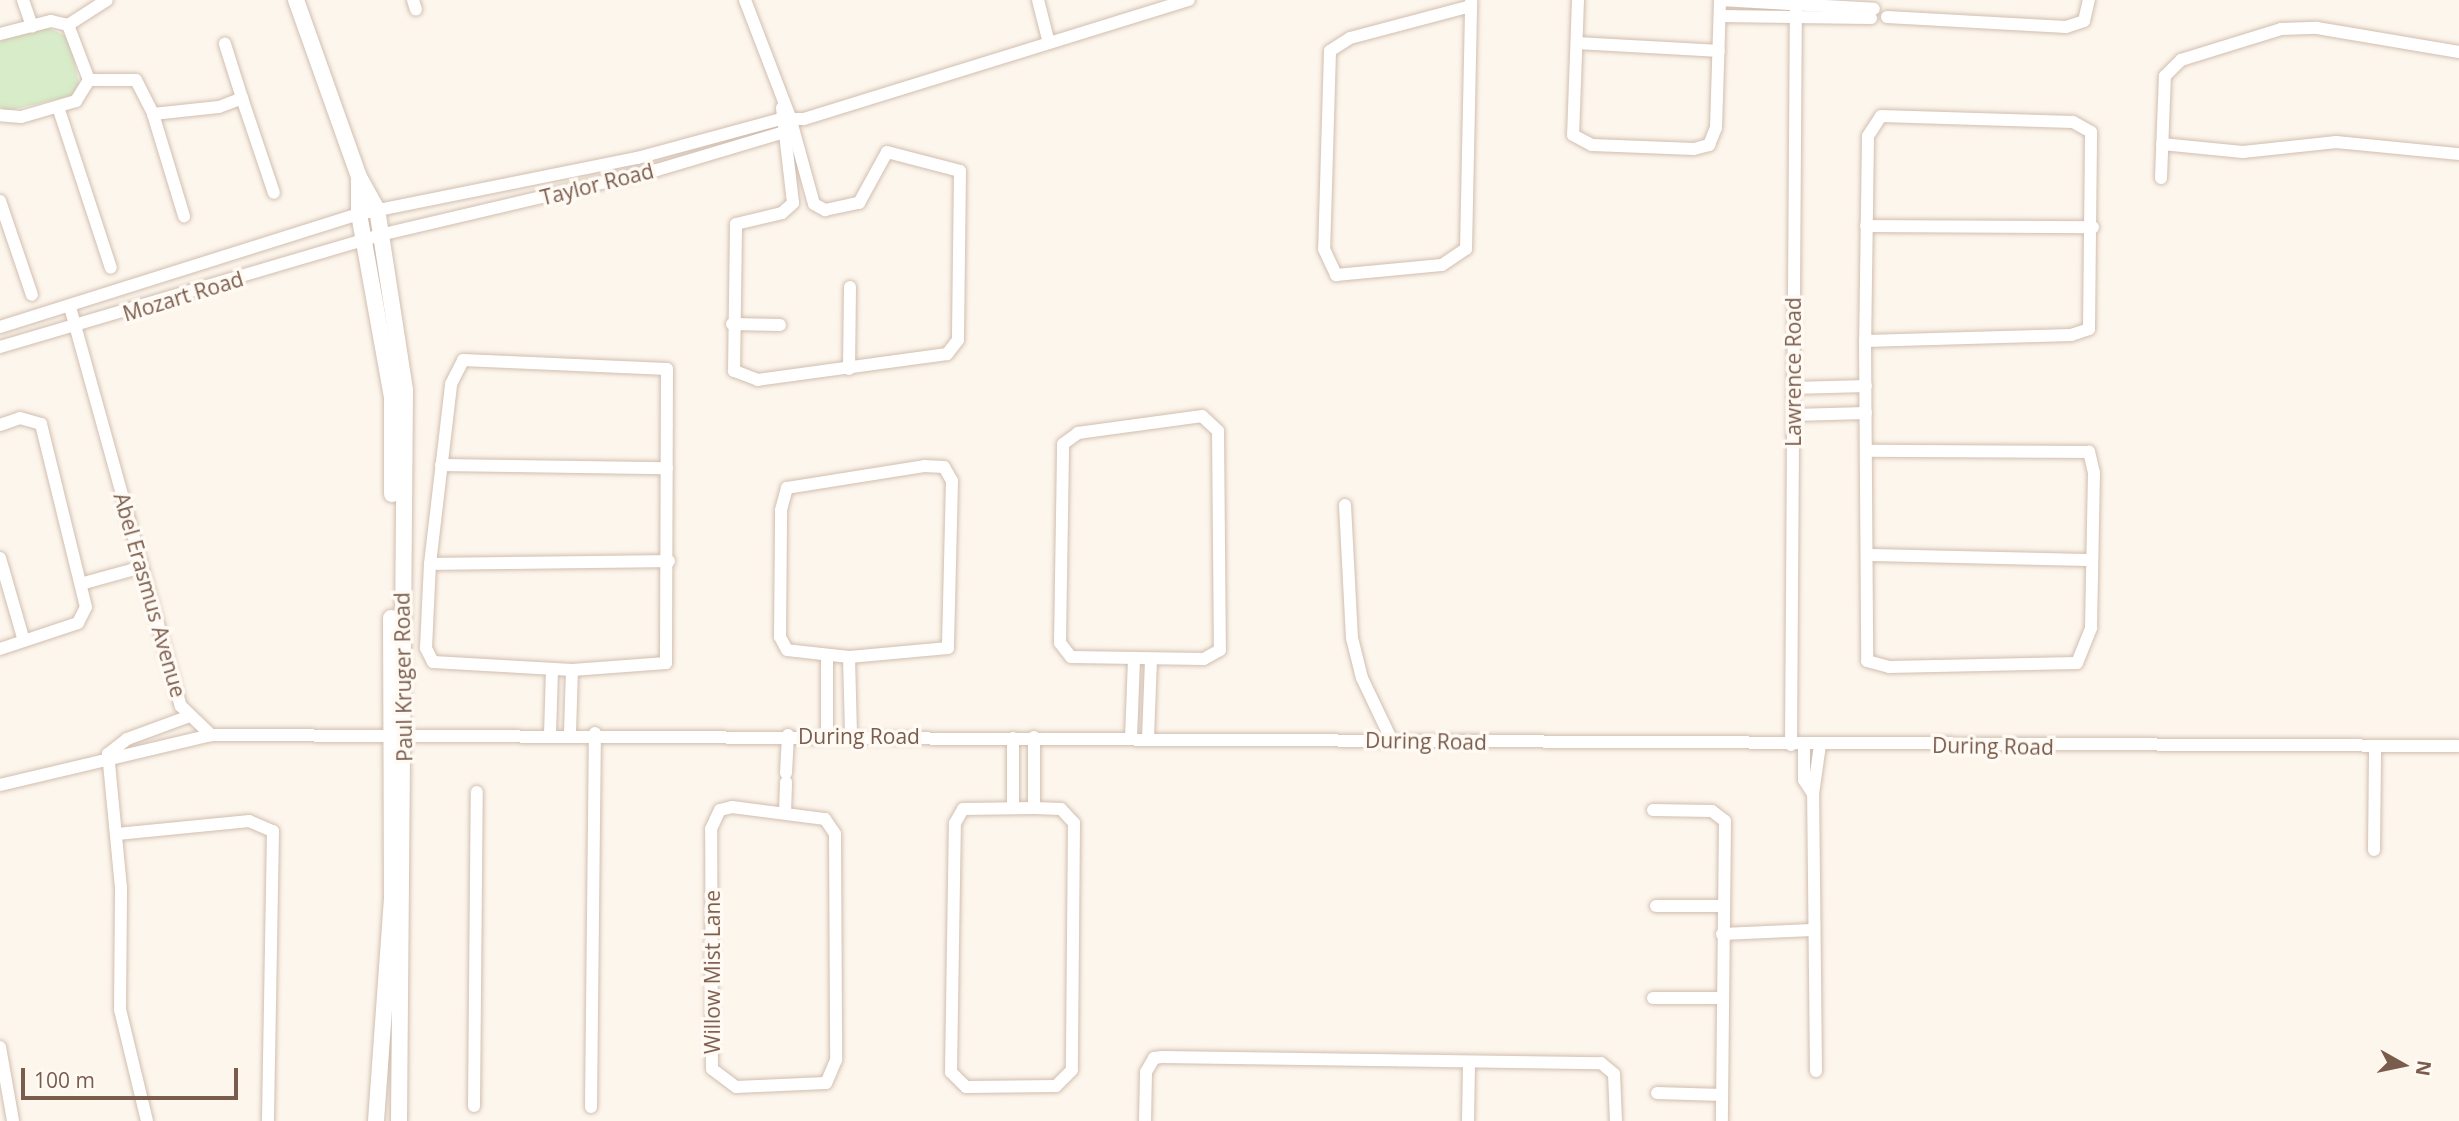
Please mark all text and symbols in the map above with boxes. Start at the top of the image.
street label: Taylor Road [538,158,656,210]
street label: Mozart Road [120,266,246,326]
street label: Lawrence Road [1780,297,1806,447]
street label: Abel Erasmus Avenue [109,490,191,700]
street label: Paul Kruger Road [389,592,417,762]
street label: During Road [798,723,920,749]
street label: During Road [1365,727,1487,755]
street label: During Road [1932,732,2054,760]
street label: Willow Mist Lane [699,890,725,1054]
north arrow [2368,1030,2438,1100]
scale bar [24,1054,242,1098]
text: N [2410,1059,2438,1078]
text: 100 m [34,1066,95,1094]

